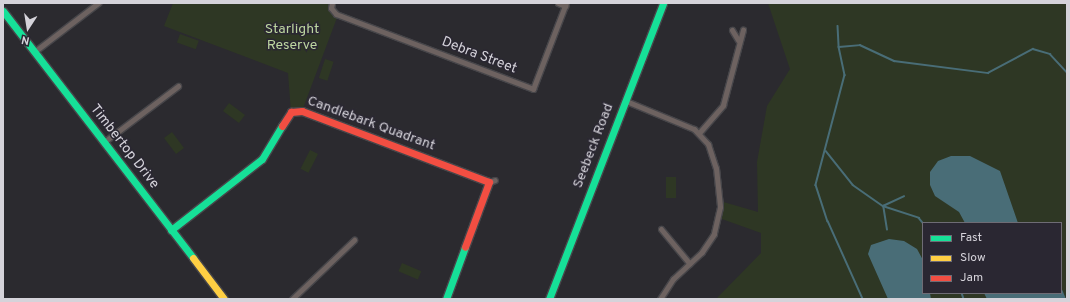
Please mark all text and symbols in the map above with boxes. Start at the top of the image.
north arrow [8,8,48,48]
park label: Starlight Reserve [265,22,319,54]
text: N [20,32,31,47]
street label: Debra Street [439,34,519,78]
street label: Candlebark Quadrant [305,93,437,155]
street label: Seebeck Road [570,101,618,191]
street label: Timbertop Drive [86,102,162,192]
legend [922,222,1062,294]
text: Fast [960,230,982,246]
text: Slow [960,250,986,266]
text: Jam [960,270,983,286]

